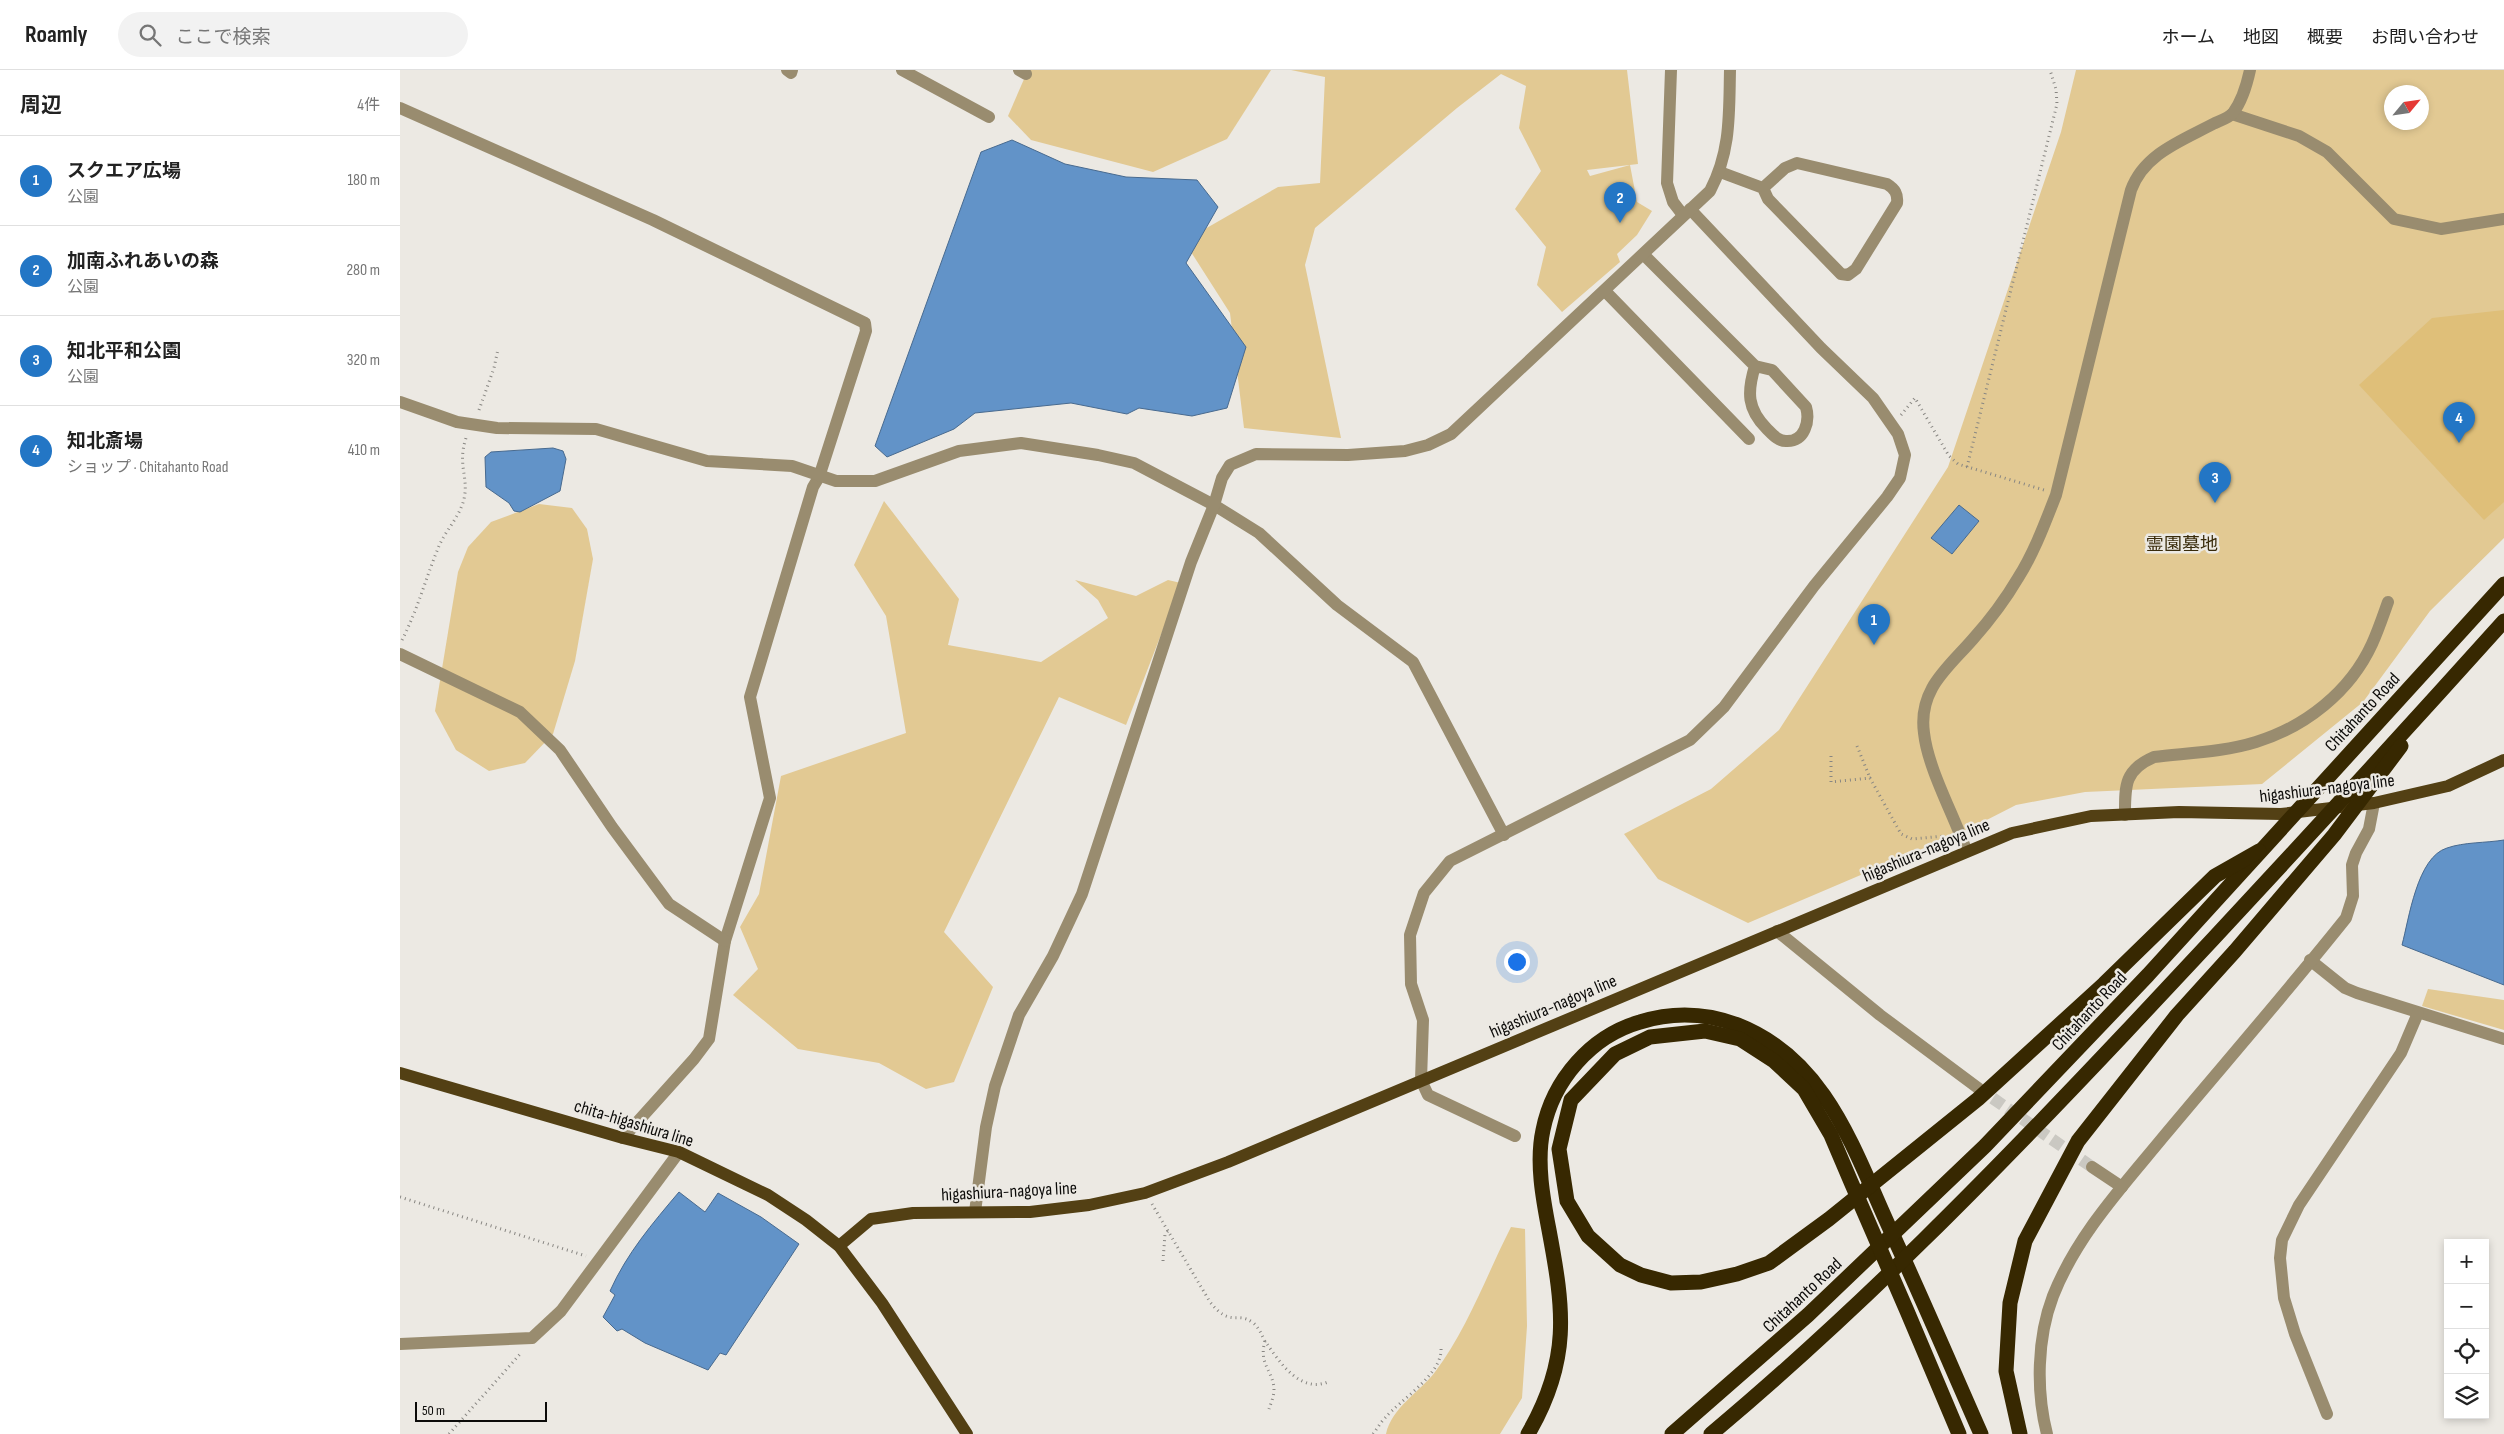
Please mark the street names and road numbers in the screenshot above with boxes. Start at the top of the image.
street label: Chitahanto Road [2321,669,2404,756]
street label: higashiura-nagoya line [2258,770,2396,807]
street label: higashiura-nagoya line [1860,814,1993,887]
street label: Chitahanto Road [2048,968,2131,1055]
street label: higashiura-nagoya line [1487,970,1620,1043]
street label: chita-higashiura line [572,1095,696,1152]
street label: higashiura-nagoya line [941,1177,1077,1206]
street label: Chitahanto Road [1759,1254,1846,1337]

